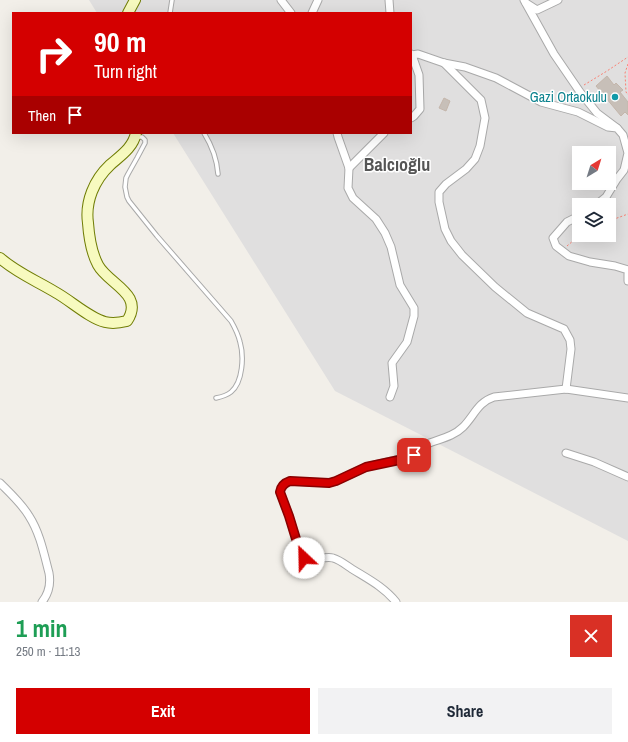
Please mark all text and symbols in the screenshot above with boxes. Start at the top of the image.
text: 90 m [94,23,146,61]
icon: right [28,28,80,80]
text: Turn right [94,59,157,84]
place label: Gazi Ortaokulu [530,88,607,106]
marker: Gazi Ortaokulu [610,92,620,102]
icon: arrive [64,104,86,126]
text: Then [28,105,56,126]
north arrow [572,146,616,190]
map controls [572,146,616,242]
district label: Balcıoğlu [364,152,430,177]
button: layers [572,198,616,242]
pin [397,438,431,472]
icon: arrive [403,444,425,466]
position arrow [283,537,325,579]
text: 1 min [16,612,67,644]
button: close [570,615,612,657]
text: 250 m · 11:13 [16,643,80,660]
button: Exit [16,688,310,734]
button: Share [318,688,612,734]

